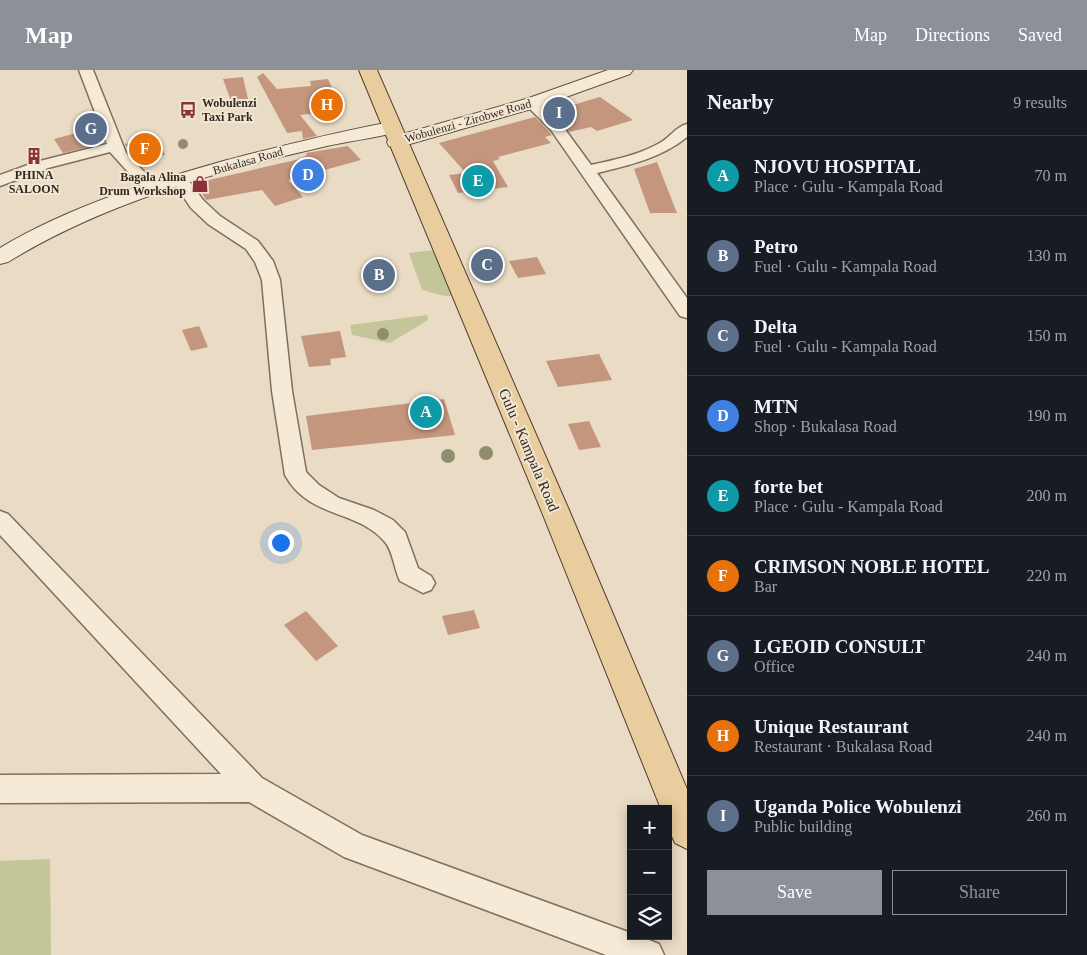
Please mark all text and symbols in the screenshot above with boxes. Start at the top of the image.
text: Map [25,22,73,48]
text: Map [854,25,887,45]
text: Directions [915,25,990,45]
text: Saved [1018,25,1062,45]
pin: H [311,86,343,124]
text: Nearby [707,90,774,114]
pin: I [543,94,575,132]
text: 9 results [1013,94,1067,111]
place label: Wobulenzi Taxi Park [202,96,257,124]
street label: Wobulenzi - Zirobwe Road [403,96,533,146]
bus stop icon: Wobulenzi Taxi Park [178,100,198,120]
pin: G [75,110,107,148]
pin: F [129,130,161,168]
street label: Bukalasa Road [211,144,285,178]
building icon: PHINA SALOON [24,146,44,166]
pin: D [292,156,324,194]
text: NJOVU HOSPITAL [754,156,921,177]
pin: E [462,162,494,200]
text: A [717,167,729,184]
text: 70 m [1035,167,1067,184]
place label: PHINA SALOON [9,168,60,196]
place label: Bagala Alina Drum Workshop [99,170,186,198]
shop icon: Bagala Alina Drum Workshop [190,174,210,194]
text: Place · Gulu - Kampala Road [754,178,943,195]
text: Petro [754,236,798,257]
pin: C [471,246,503,284]
text: B [718,247,728,264]
text: 130 m [1027,247,1067,264]
pin: B [363,256,395,294]
text: Fuel · Gulu - Kampala Road [754,258,937,275]
text: Delta [754,316,797,337]
text: C [717,327,729,344]
text: 150 m [1027,327,1067,344]
text: Fuel · Gulu - Kampala Road [754,338,937,355]
street label: Gulu - Kampala Road [496,386,562,514]
pin: A [410,393,442,431]
text: MTN [754,396,798,417]
text: D [717,407,729,424]
text: 190 m [1027,407,1067,424]
text: Shop · Bukalasa Road [754,418,897,435]
text: forte bet [754,476,823,497]
text: E [718,487,728,504]
text: 200 m [1027,487,1067,504]
text: Place · Gulu - Kampala Road [754,498,943,515]
your location [268,530,294,556]
text: CRIMSON NOBLE HOTEL [754,556,989,577]
text: F [718,567,728,584]
text: 220 m [1027,567,1067,584]
text: Bar [754,578,777,595]
text: LGEOID CONSULT [754,636,925,657]
text: G [717,647,729,664]
text: 240 m [1027,647,1067,664]
text: Office [754,658,795,675]
text: Unique Restaurant [754,716,909,737]
text: H [717,727,729,744]
text: 240 m [1027,727,1067,744]
text: Restaurant · Bukalasa Road [754,738,932,755]
text: Uganda Police Wobulenzi [754,796,962,817]
map controls [627,805,672,940]
button: + [627,805,672,850]
text: I [720,807,726,824]
text: 260 m [1027,807,1067,824]
text: Public building [754,818,852,835]
button: − [627,850,672,895]
button: Save [707,870,882,915]
button: Share [892,870,1067,915]
button: layers [627,895,672,940]

